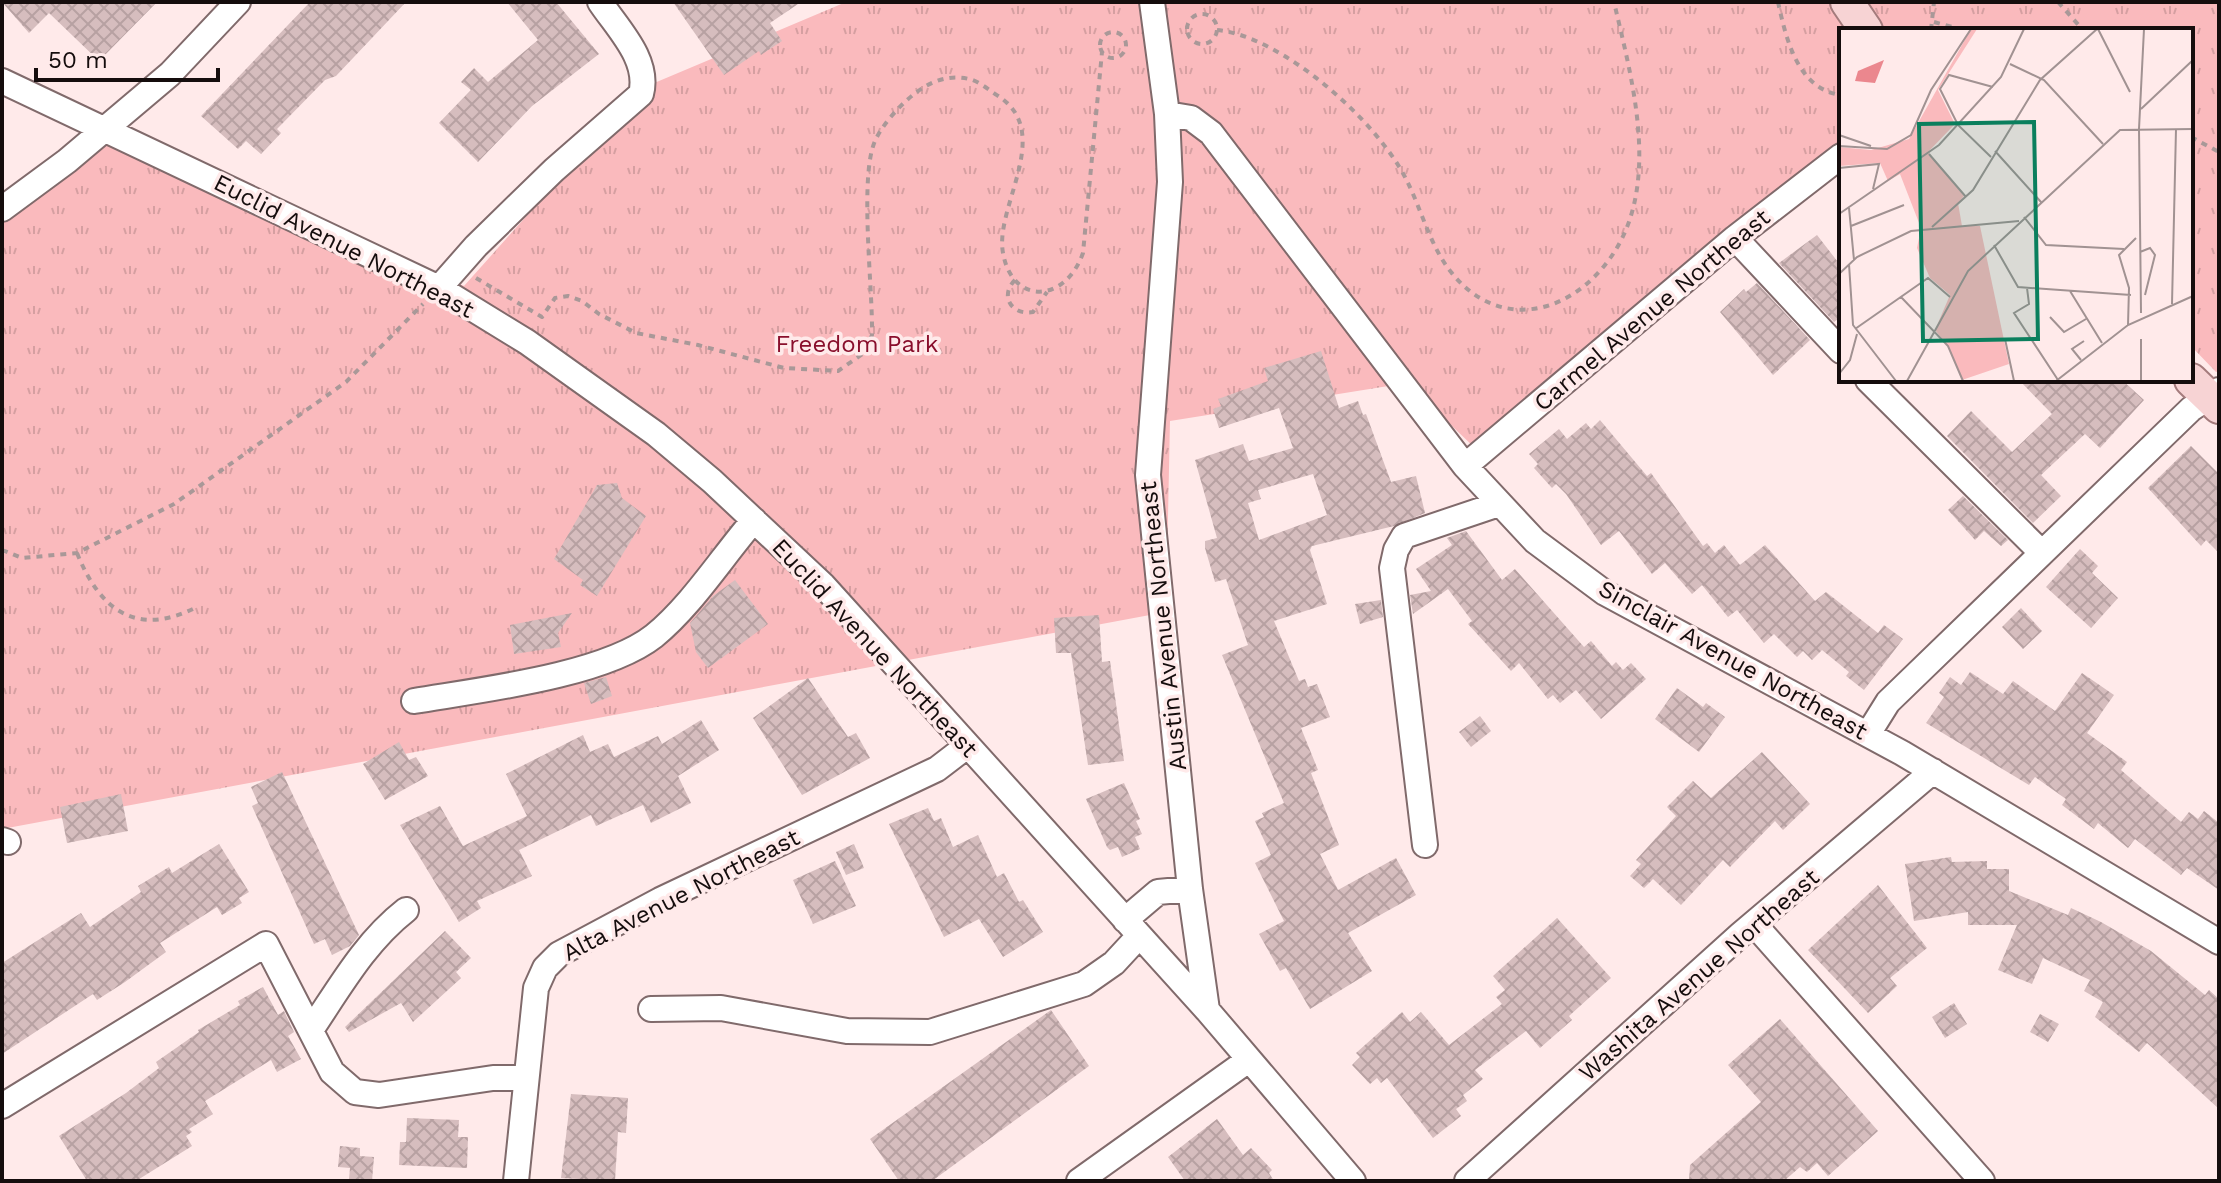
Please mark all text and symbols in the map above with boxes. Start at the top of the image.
inset map [1839,28,2193,382]
scale bar [36,32,218,82]
text: 50 m [48,46,108,74]
street label: Euclid Avenue Northeast [209,168,479,324]
street label: Carmel Avenue Northeast [1528,203,1776,417]
park label: Freedom Park [776,330,939,358]
street label: Austin Avenue Northeast [1134,480,1192,772]
street label: Euclid Avenue Northeast [766,533,984,763]
street label: Sinclair Avenue Northeast [1594,574,1872,746]
street label: Alta Avenue Northeast [558,823,804,967]
street label: Washita Avenue Northeast [1573,863,1825,1087]

